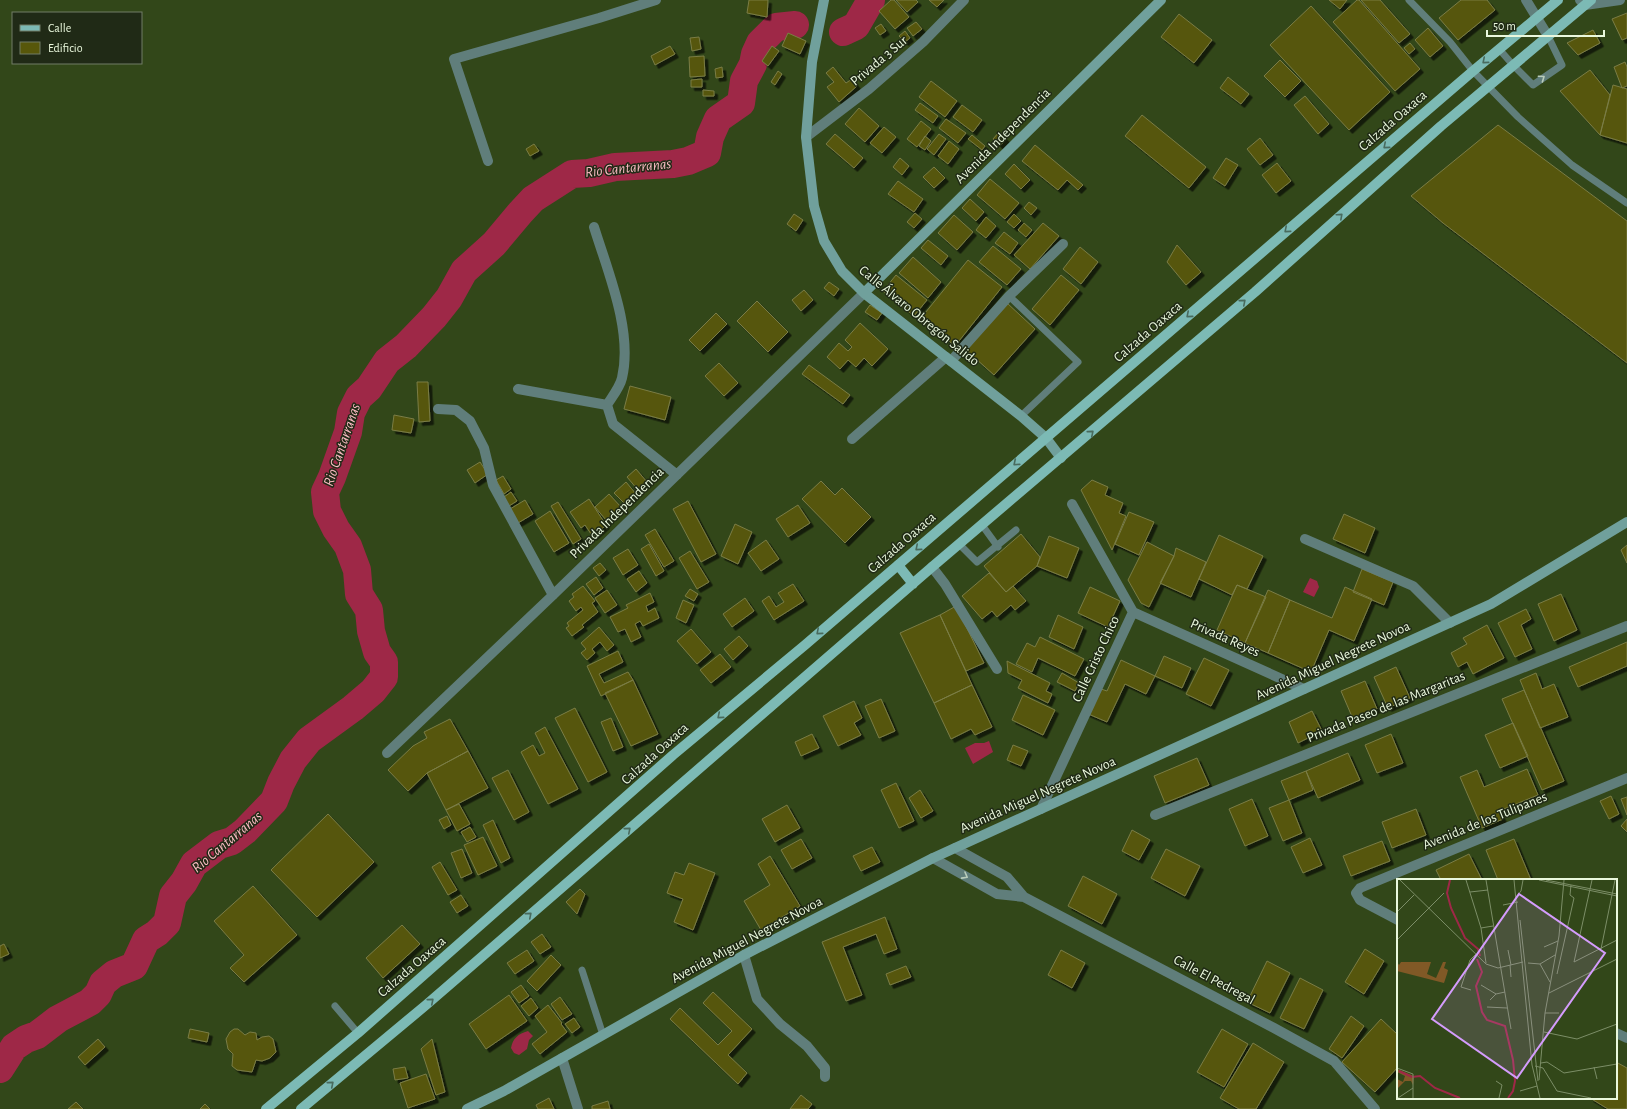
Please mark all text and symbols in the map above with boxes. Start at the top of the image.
legend [12,12,142,64]
scale bar [1487,12,1604,38]
text: 50 m [1493,20,1516,32]
text: Calle [48,22,71,34]
street label: Privada 3 Sur [848,33,910,89]
text: Edificio [48,42,83,54]
one-way arrow [1482,56,1489,63]
one-way arrow [1538,75,1545,83]
street label: Avenida Independencia [953,85,1054,186]
street label: Calzada Oaxaca [1356,88,1430,154]
one-way arrow [1383,141,1391,148]
water label: Rio Cantarranas [584,156,672,180]
one-way arrow [1335,213,1343,221]
one-way arrow [1285,226,1292,233]
street label: Calle Álvaro Obregón Salido [856,261,984,369]
street label: Calzada Oaxaca [1111,299,1185,365]
one-way arrow [1238,300,1245,307]
one-way arrow [1186,311,1194,318]
water label: Rio Cantarranas [321,401,363,488]
one-way arrow [1086,430,1094,437]
one-way arrow [1014,459,1021,466]
street label: Privada Independencia [567,464,667,561]
street label: Calzada Oaxaca [865,510,939,576]
one-way arrow [915,543,922,550]
street label: Calle Cristo Chico [1070,614,1122,704]
street label: Privada Reyes [1188,616,1262,660]
street label: Avenida Miguel Negrete Novoa [1254,619,1413,703]
one-way arrow [816,628,824,635]
street label: Privada Paseo de las Margaritas [1305,669,1467,745]
one-way arrow [717,712,724,719]
street label: Calzada Oaxaca [619,720,692,788]
street label: Avenida Miguel Negrete Novoa [958,754,1118,836]
street label: Avenida de los Tulipanes [1421,790,1549,852]
water label: Rio Cantarranas [189,808,265,876]
one-way arrow [623,828,630,835]
one-way arrow [961,871,968,879]
inset map [1397,879,1617,1099]
street label: Avenida Miguel Negrete Novoa [669,894,825,986]
one-way arrow [524,913,532,920]
street label: Calzada Oaxaca [375,934,449,1000]
street label: Calle El Pedregal [1171,953,1257,1007]
one-way arrow [426,998,434,1005]
one-way arrow [327,1081,334,1088]

